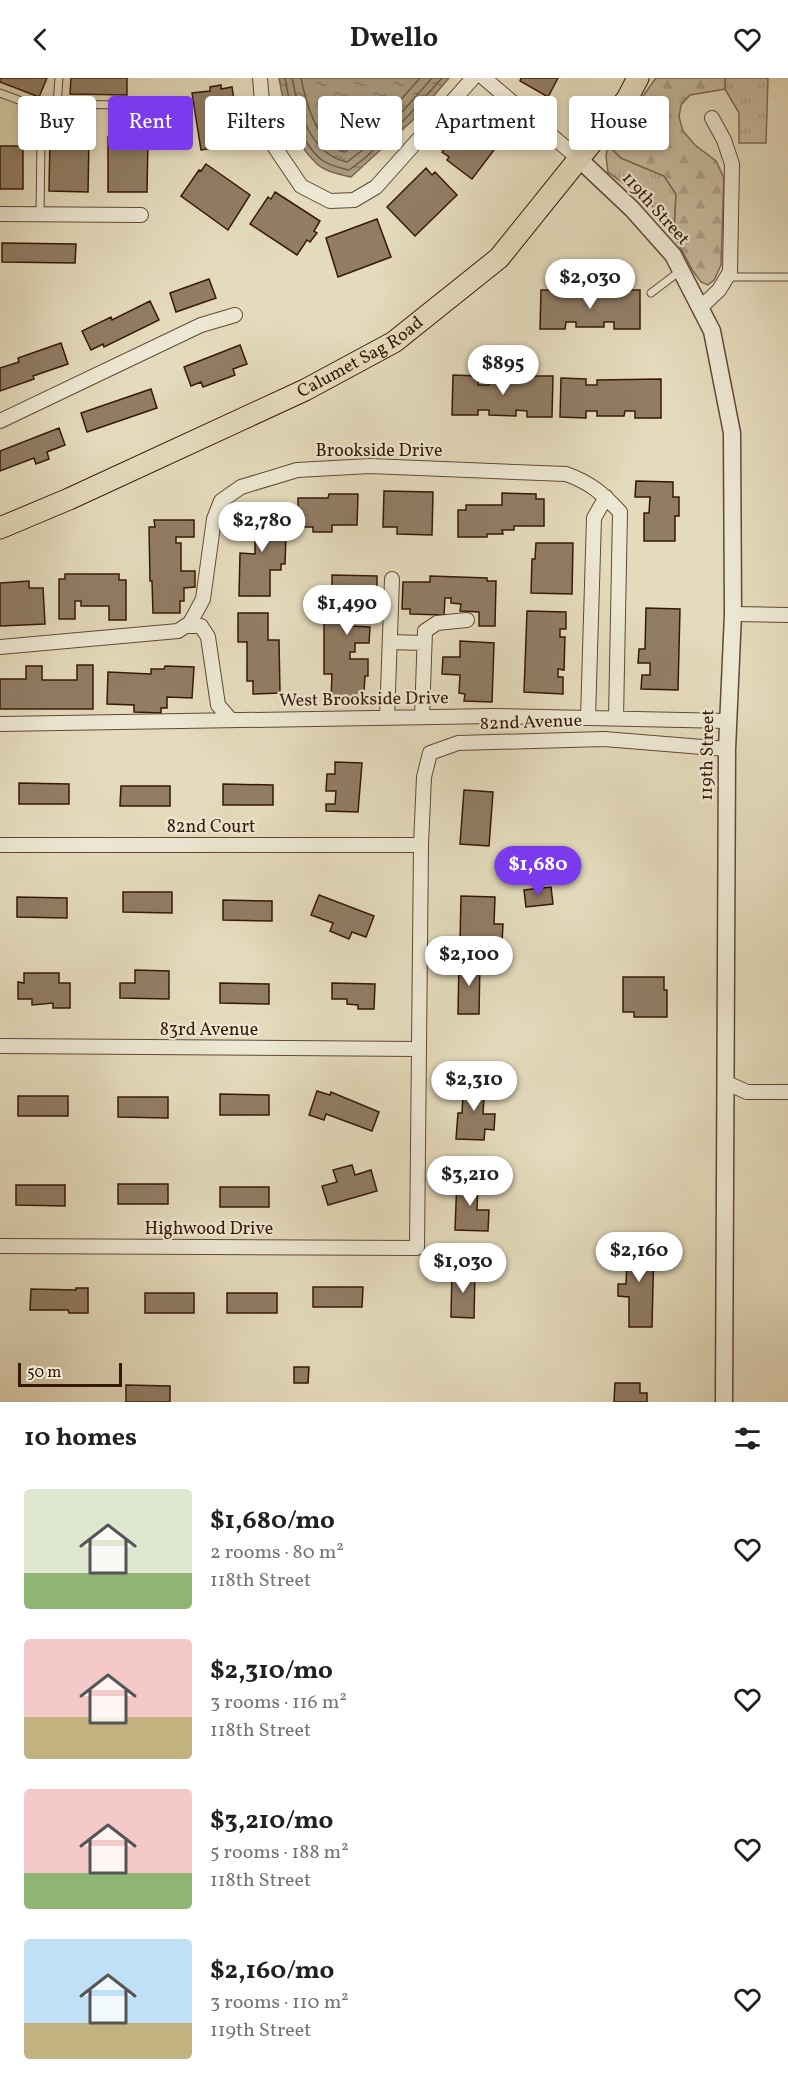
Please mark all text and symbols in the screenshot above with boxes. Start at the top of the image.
text: Dwello [350,20,438,58]
icon: back [24,23,57,56]
icon: heart [731,23,764,56]
chip: Buy [18,96,96,150]
chip: Rent [108,96,193,150]
chip: Filters [205,96,306,150]
chip: New [318,96,402,150]
chip: Apartment [414,96,557,150]
chip: House [569,96,669,150]
street label: 119th Street [615,167,695,251]
pin: $2,030 [541,259,639,310]
text: $2,030 [559,264,621,292]
street label: Calumet Sag Road [293,311,429,404]
pin: $895 [467,345,539,396]
text: $895 [482,350,524,378]
street label: Brookside Drive [316,439,442,464]
pin: $2,780 [213,502,311,553]
text: $2,780 [232,507,292,535]
pin: $1,490 [298,585,396,636]
text: $1,490 [317,590,377,618]
street label: West Brookside Drive [279,686,449,714]
street label: 82nd Avenue [480,709,582,737]
street label: 119th Street [695,709,721,801]
street label: 82nd Court [167,815,255,840]
pin: $1,680 [489,846,587,897]
text: $1,680 [508,851,568,879]
pin: $2,100 [420,936,518,987]
text: $2,100 [439,941,499,969]
street label: 83rd Avenue [160,1018,258,1043]
pin: $2,310 [425,1061,523,1112]
text: $2,310 [445,1066,503,1094]
pin: $3,210 [421,1156,519,1207]
text: $3,210 [441,1161,499,1189]
street label: Highwood Drive [145,1217,273,1242]
pin: $2,160 [590,1232,688,1283]
text: $2,160 [610,1237,668,1265]
pin: $1,030 [414,1243,512,1294]
text: $1,030 [433,1248,493,1276]
scale bar [18,1360,122,1388]
text: 50 m [27,1362,61,1384]
text: 10 homes [24,1420,137,1456]
icon: filters [731,1422,764,1455]
text: $1,680/mo [210,1503,335,1539]
icon: home [72,1513,144,1585]
icon: heart [731,1533,764,1566]
text: 2 rooms · 80 m² [210,1539,344,1567]
text: 118th Street [210,1567,311,1595]
text: $2,310/mo [210,1653,333,1689]
icon: home [72,1663,144,1735]
icon: heart [731,1683,764,1716]
text: 3 rooms · 116 m² [210,1689,347,1717]
text: 118th Street [210,1717,311,1745]
text: $3,210/mo [210,1803,333,1839]
icon: home [72,1813,144,1885]
icon: heart [731,1833,764,1866]
text: 5 rooms · 188 m² [210,1839,349,1867]
text: 118th Street [210,1867,311,1895]
text: $2,160/mo [210,1953,334,1989]
icon: home [72,1963,144,2035]
icon: heart [731,1983,764,2016]
text: 3 rooms · 110 m² [210,1989,349,2017]
text: 119th Street [210,2017,311,2045]

